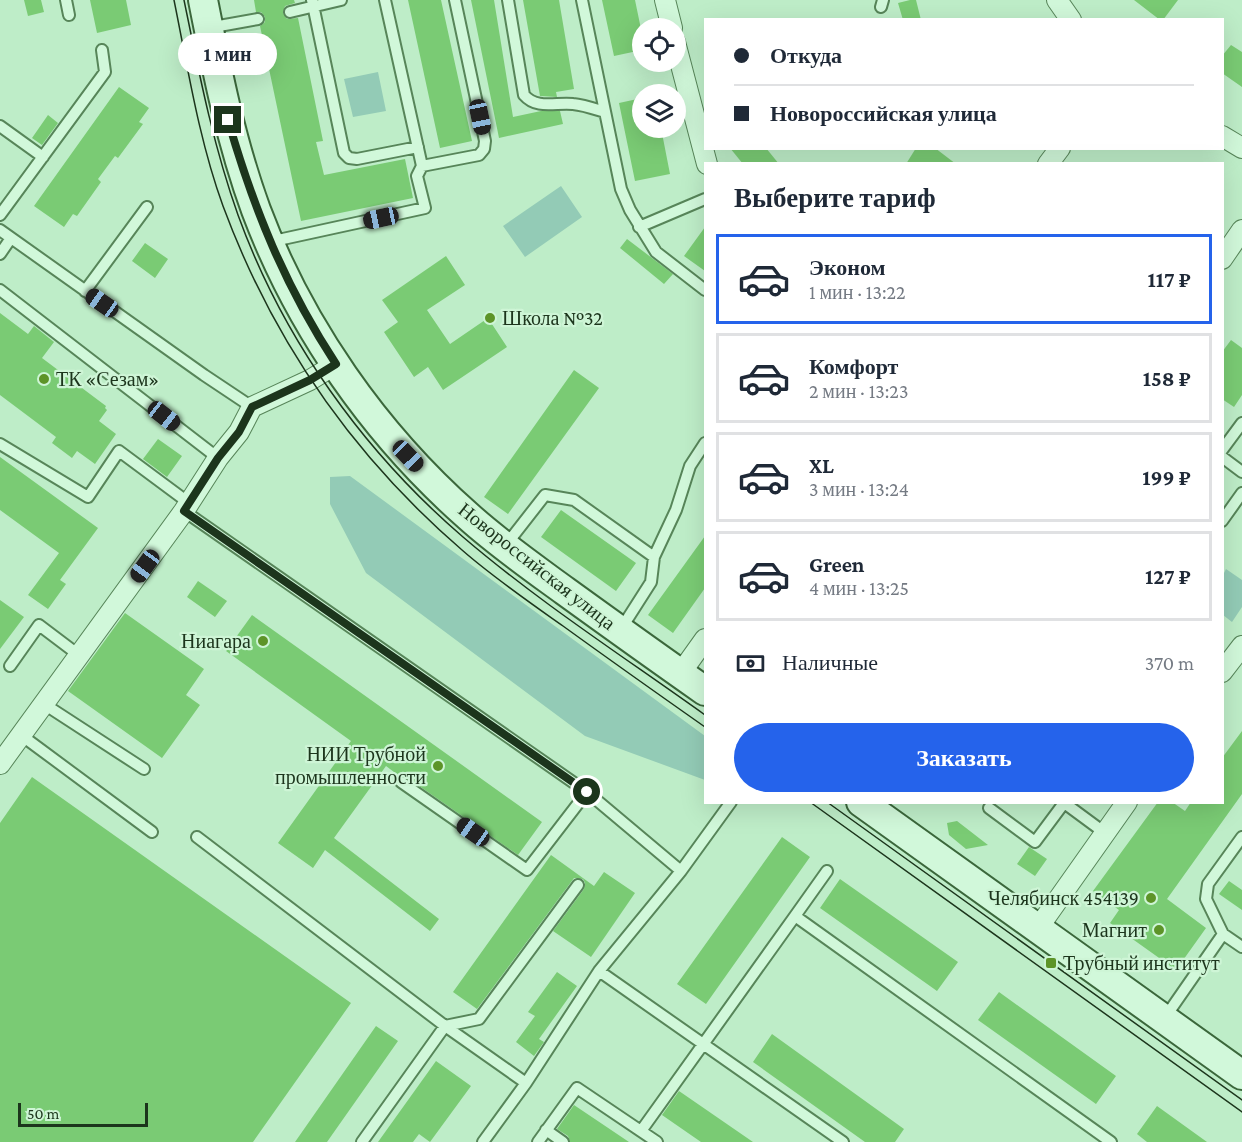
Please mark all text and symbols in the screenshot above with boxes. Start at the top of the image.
map controls [632,18,686,138]
button: locate [632,18,686,72]
callout: 1 мин [178,33,278,75]
text: 1 мин [204,43,252,65]
text: Откуда [770,43,842,68]
button: layers [632,84,686,138]
car [467,98,493,136]
text: Новороссийская улица [770,101,997,126]
route end [214,106,241,133]
text: Выберите тариф [734,183,936,213]
car [362,205,400,231]
icon: car [737,252,791,306]
text: Эконом [809,255,886,280]
text: 117 ₽ [1147,267,1191,292]
text: 1 мин · 13:22 [809,281,905,303]
car [82,285,122,321]
place label: Школа №32 [502,307,603,329]
marker: Школа №32 [483,311,497,325]
icon: car [737,351,791,405]
text: Комфорт [809,354,898,379]
text: 158 ₽ [1143,366,1191,391]
place label: ТК «Сезам» [56,368,159,390]
marker: ТК «Сезам» [37,372,51,386]
text: 2 мин · 13:23 [809,380,908,402]
car [144,398,184,434]
car [389,437,427,475]
icon: car [737,450,791,504]
text: XL [809,453,834,478]
text: 199 ₽ [1142,465,1191,490]
text: 3 мин · 13:24 [809,478,909,500]
street label: Новороссийская улица [454,498,620,635]
car [127,546,163,586]
icon: car [737,549,791,603]
text: Green [809,552,865,577]
text: 127 ₽ [1145,564,1191,589]
text: 4 мин · 13:25 [809,577,909,599]
place label: Ниагара [181,630,251,653]
marker: Ниагара [256,634,270,648]
icon: cash [734,647,767,680]
text: Наличные [782,650,878,675]
text: 370 m [1145,652,1194,674]
button: Заказать [734,723,1194,792]
place label: НИИ Трубной промышленности [275,743,426,789]
marker: НИИ Трубной промышленности [431,759,445,773]
route start [573,778,600,805]
car [453,814,493,850]
place label: Челябинск 454139 [988,887,1139,909]
marker: Челябинск 454139 [1144,891,1158,905]
place label: Магнит [1082,919,1147,941]
marker: Магнит [1152,923,1166,937]
place label: Трубный институт [1063,952,1220,975]
marker: Трубный институт [1044,956,1058,970]
scale bar [18,1100,148,1128]
text: 50 m [27,1105,59,1122]

